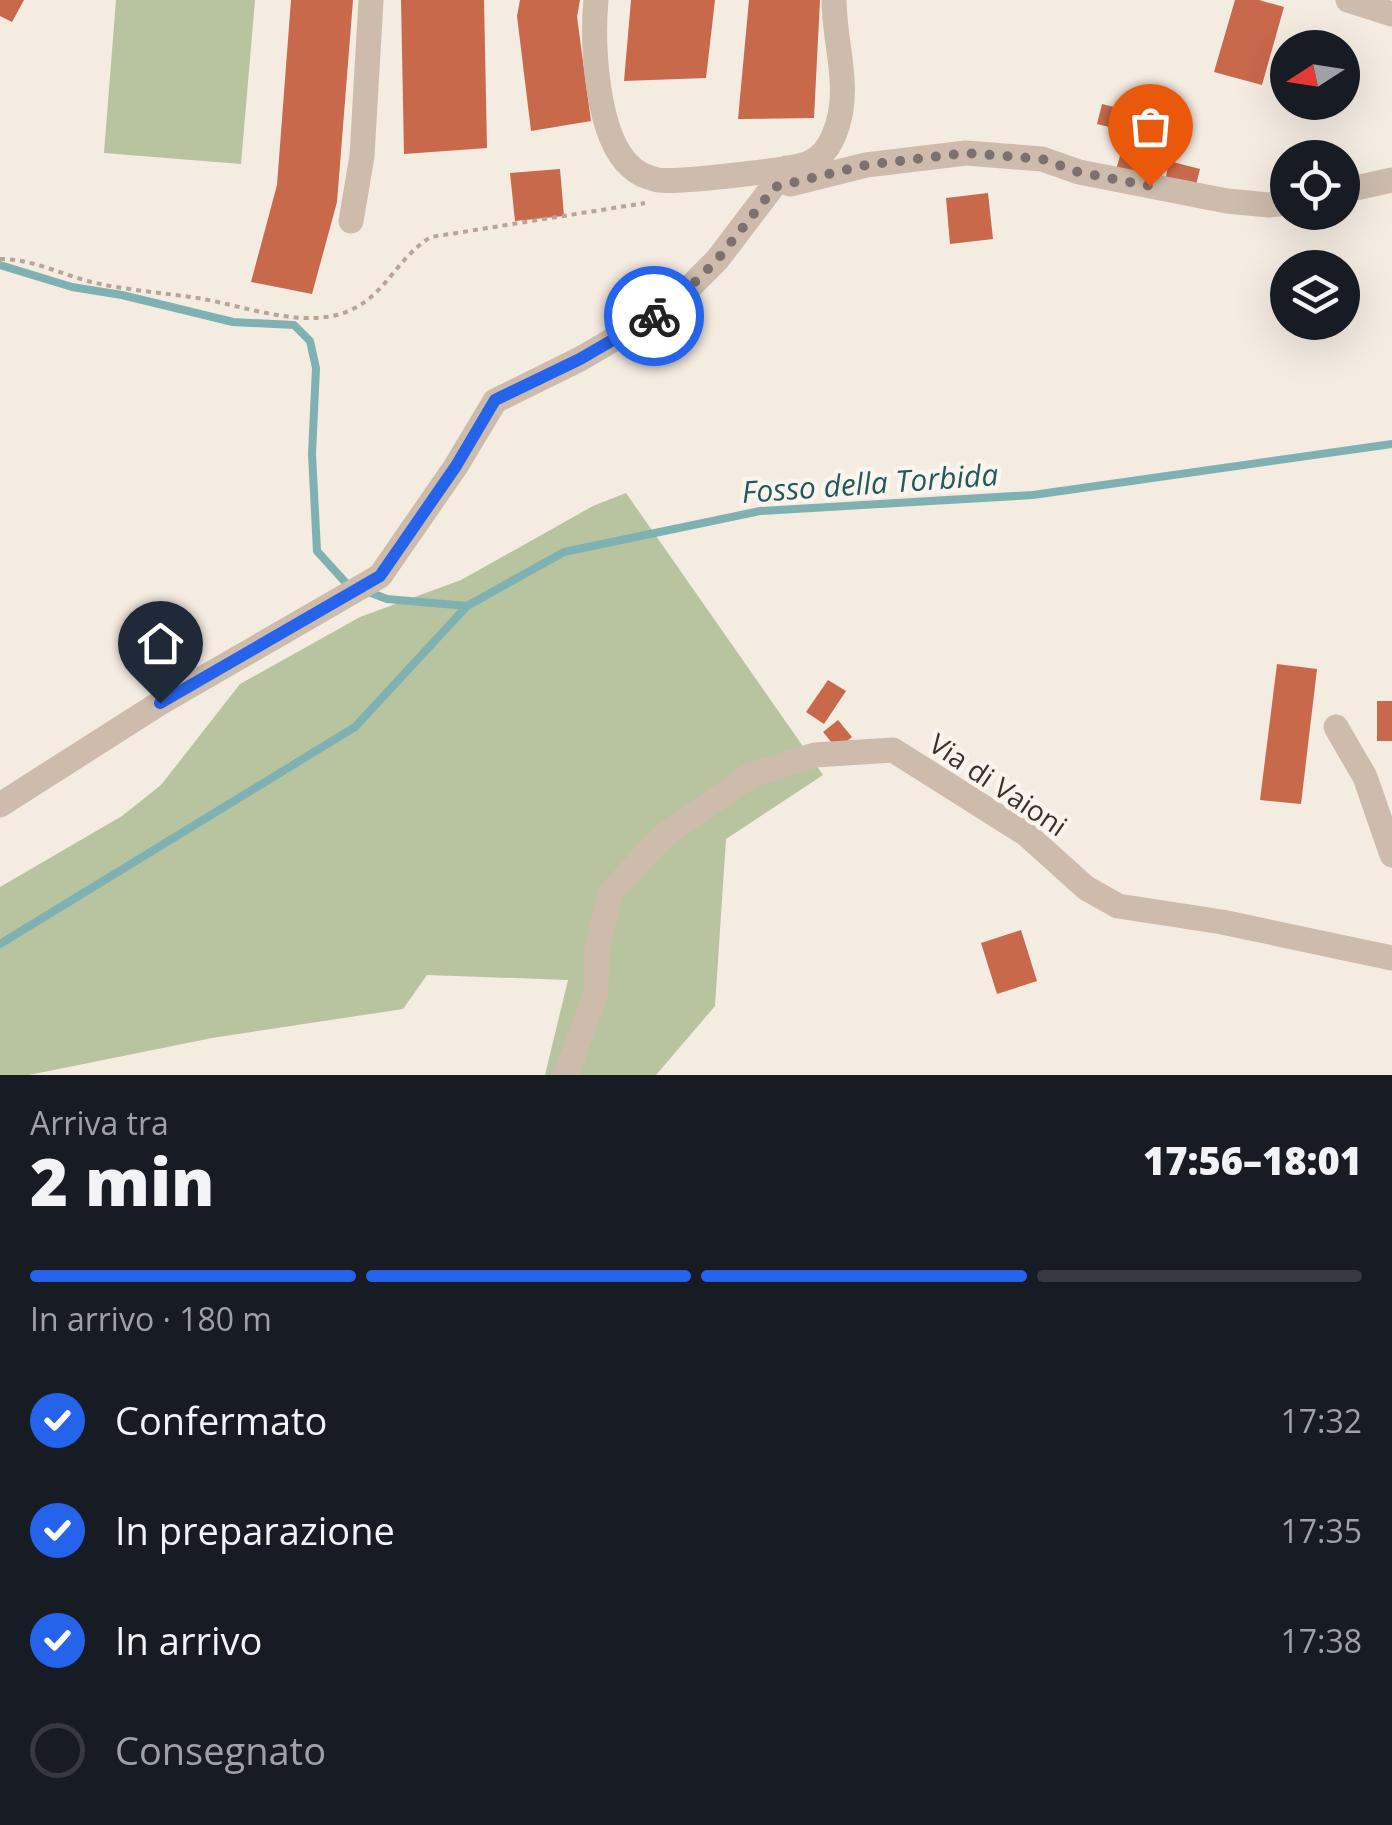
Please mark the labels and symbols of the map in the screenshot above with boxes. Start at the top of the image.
north arrow [1270,30,1360,120]
pin [1108,84,1193,187]
courier [604,266,704,366]
water label: Fosso della Torbida [740,453,999,512]
pin [118,601,203,704]
street label: Via di Vaioni [922,724,1075,844]

